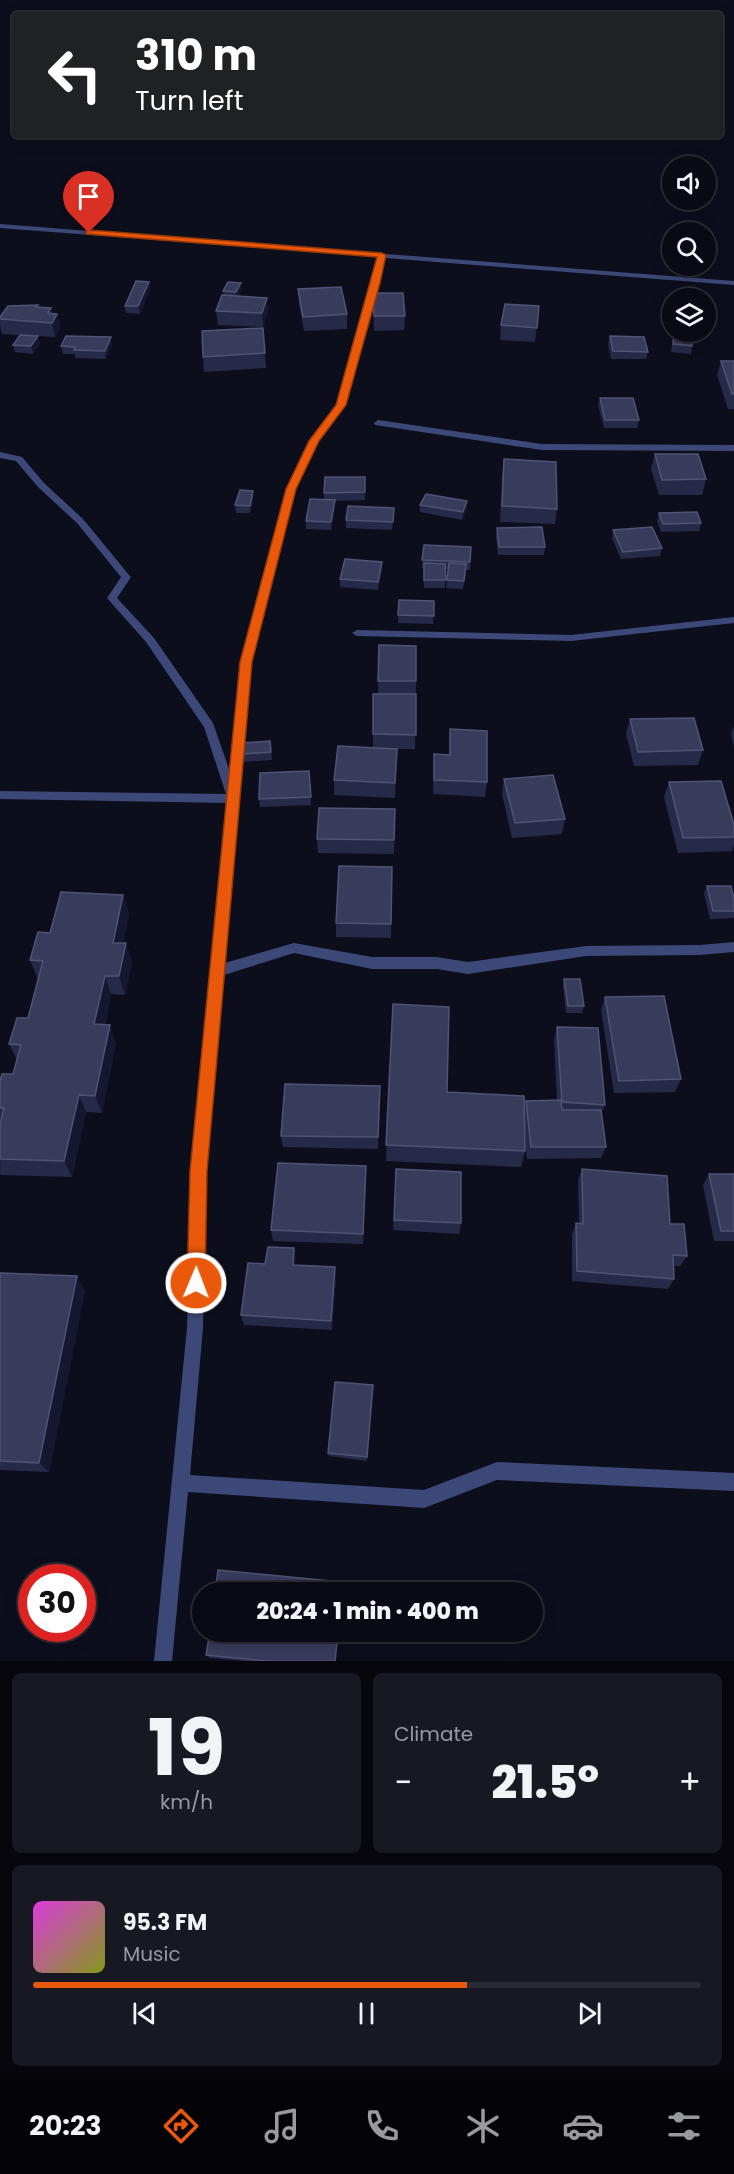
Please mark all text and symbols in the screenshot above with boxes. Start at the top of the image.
text: 310 m [135,26,257,85]
icon: left [36,36,114,114]
text: Turn left [135,82,244,119]
map controls [662,156,716,342]
button: sound [662,156,716,210]
pin [63,171,114,233]
icon: arrive [72,180,105,213]
button: search [662,222,716,276]
button: layers [662,288,716,342]
position arrow [164,1251,228,1315]
speed limit sign: 30 [18,1564,96,1642]
text: 20:24 · 1 min · 400 m [256,1596,479,1627]
text: 19 [148,1693,225,1802]
text: Climate [394,1720,473,1748]
text: 21.5° [492,1751,599,1814]
text: − [394,1759,412,1806]
text: + [678,1759,701,1806]
text: km/h [160,1788,213,1816]
text: 95.3 FM [123,1907,207,1938]
text: Music [123,1940,181,1968]
icon: previous [128,1997,161,2030]
icon: pause [350,1997,383,2030]
icon: next [573,1997,606,2030]
icon: directions [160,2105,202,2147]
icon: music [261,2105,303,2147]
icon: phone [361,2105,403,2147]
icon: climate [462,2105,504,2147]
icon: car [562,2105,604,2147]
icon: filters [663,2105,705,2147]
text: 20:23 [29,2107,102,2144]

